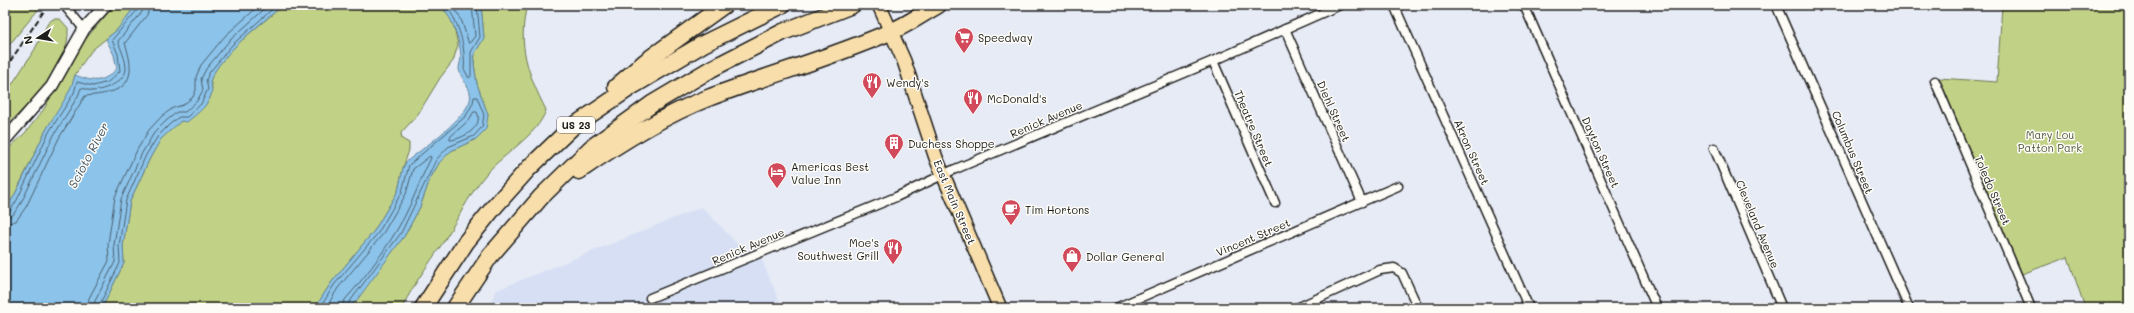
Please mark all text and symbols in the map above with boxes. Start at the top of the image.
north arrow [18,18,58,58]
supermarket icon: Speedway [953,26,975,54]
place label: Speedway [978,30,1033,45]
text: N [20,35,36,46]
restaurant icon: Wendy's [861,71,883,99]
place label: Wendy's [886,75,929,90]
street label: Diehl Street [1314,78,1354,144]
restaurant icon: McDonald's [962,87,984,115]
street label: Theatre Street [1231,87,1277,169]
place label: McDonald's [987,91,1047,106]
street label: Renick Avenue [1008,97,1085,141]
street label: Columbus Street [1829,108,1877,196]
street label: Dayton Street [1579,114,1623,190]
road number: US 23 [557,117,595,133]
street label: Akron Street [1451,117,1493,187]
water label: Scioto River [64,119,112,191]
park label: Mary Lou Patton Park [2018,127,2082,155]
building icon: Duchess Shoppe [883,132,905,160]
place label: Duchess Shoppe [908,136,995,151]
street label: Toledo Street [1972,153,2014,227]
street label: East Main Street [930,157,980,247]
place label: Americas Best Value Inn [791,159,869,187]
hotel icon: Americas Best Value Inn [766,161,788,189]
street label: Cleveland Avenue [1733,178,1783,271]
cafe icon: Tim Hortons [1000,198,1022,226]
place label: Tim Hortons [1025,202,1089,217]
street label: Vincent Street [1214,215,1293,259]
street label: Renick Avenue [710,224,787,268]
place label: Moe's Southwest Grill [798,235,879,263]
restaurant icon: Moe's Southwest Grill [882,237,904,265]
shop icon: Dollar General [1061,245,1083,273]
place label: Dollar General [1086,249,1165,264]

